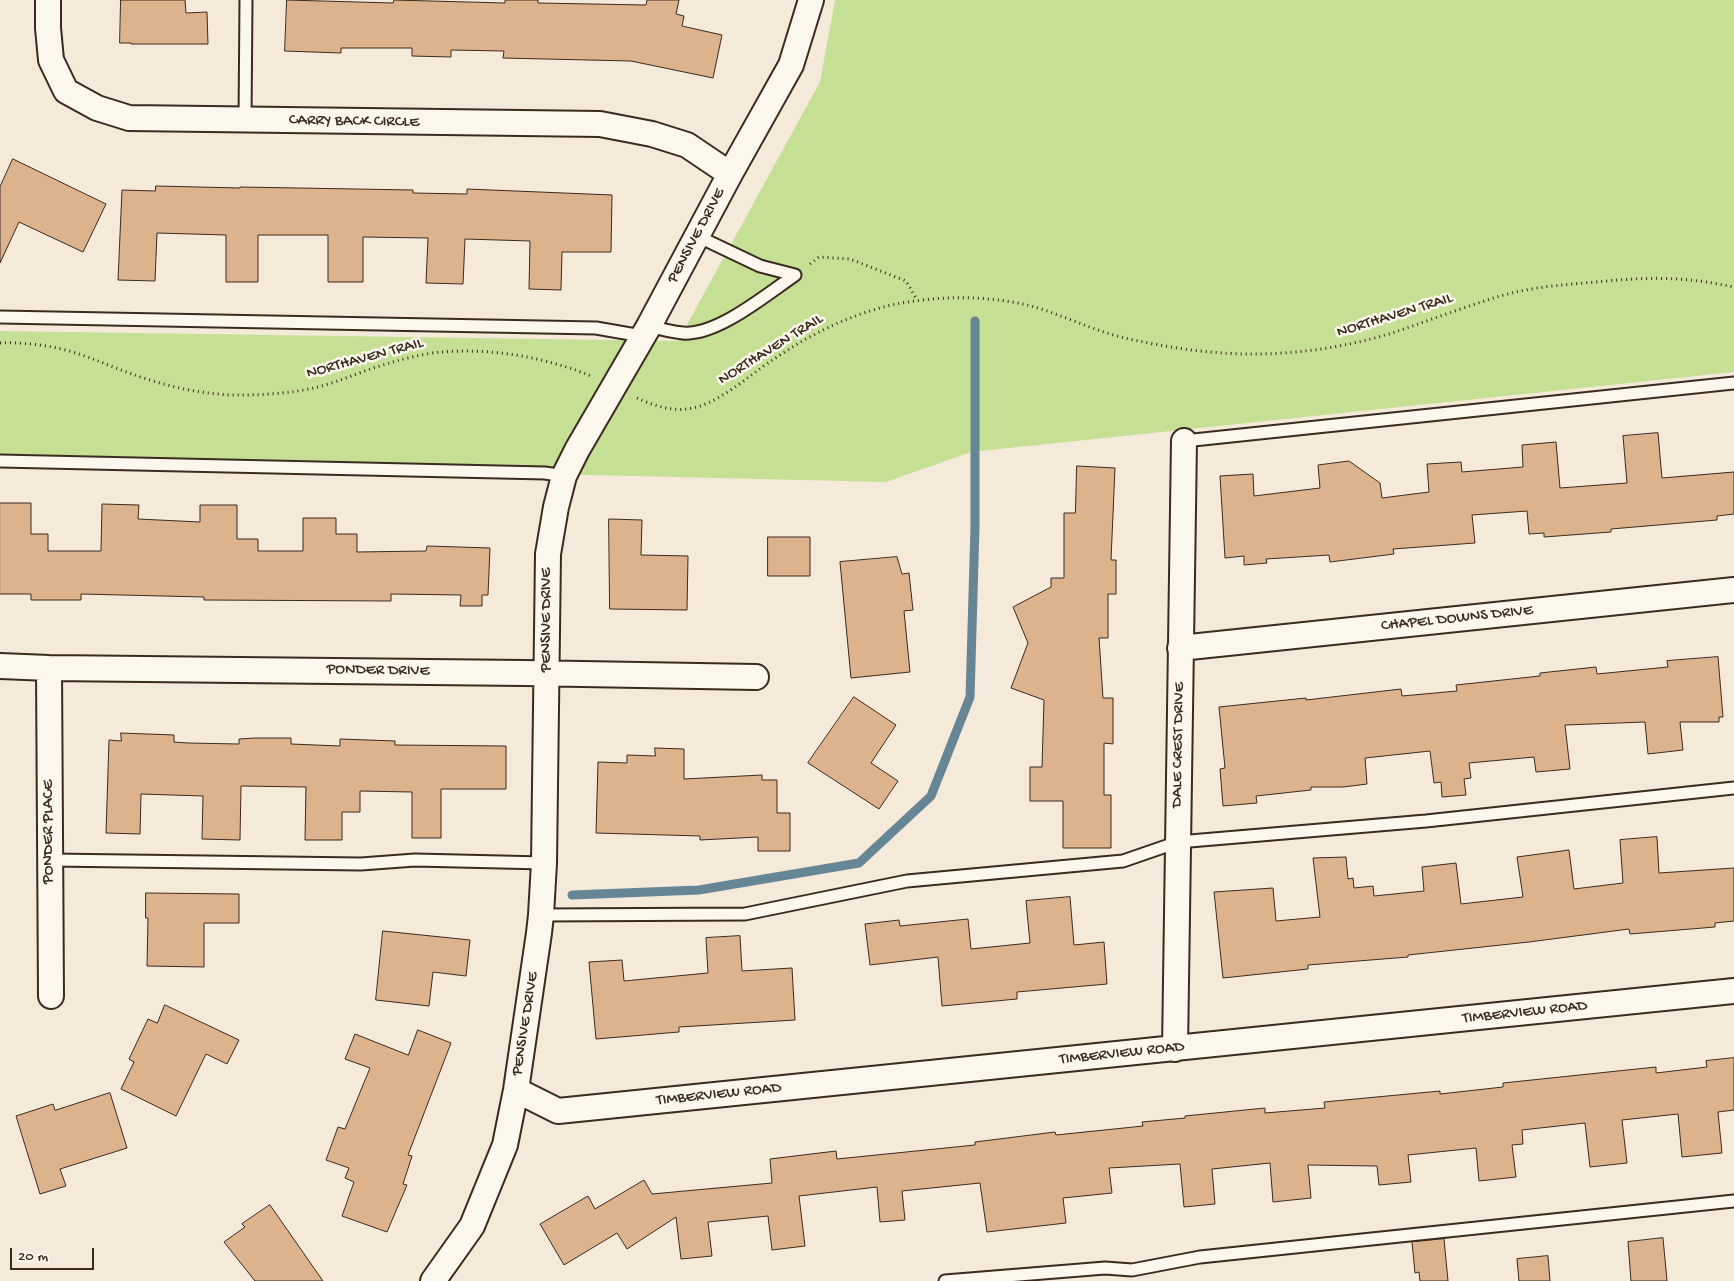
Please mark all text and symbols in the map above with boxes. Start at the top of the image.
street label: CARRY BACK CIRCLE [289,111,419,133]
street label: PENSIVE DRIVE [664,185,730,287]
street label: NORTHAVEN TRAIL [1335,289,1455,343]
street label: NORTHAVEN TRAIL [715,310,827,390]
street label: NORTHAVEN TRAIL [305,334,425,384]
street label: PENSIVE DRIVE [538,568,558,672]
street label: CHAPEL DOWNS DRIVE [1380,601,1534,637]
street label: PONDER DRIVE [326,661,430,681]
street label: DALE CREST DRIVE [1168,682,1190,808]
street label: PONDER PLACE [40,780,60,884]
street label: PENSIVE DRIVE [508,971,544,1077]
street label: TIMBERVIEW ROAD [1462,997,1588,1029]
street label: TIMBERVIEW ROAD [1059,1038,1185,1070]
street label: TIMBERVIEW ROAD [656,1079,782,1111]
scale bar [12,1238,96,1270]
text: 20 m [18,1248,48,1266]

